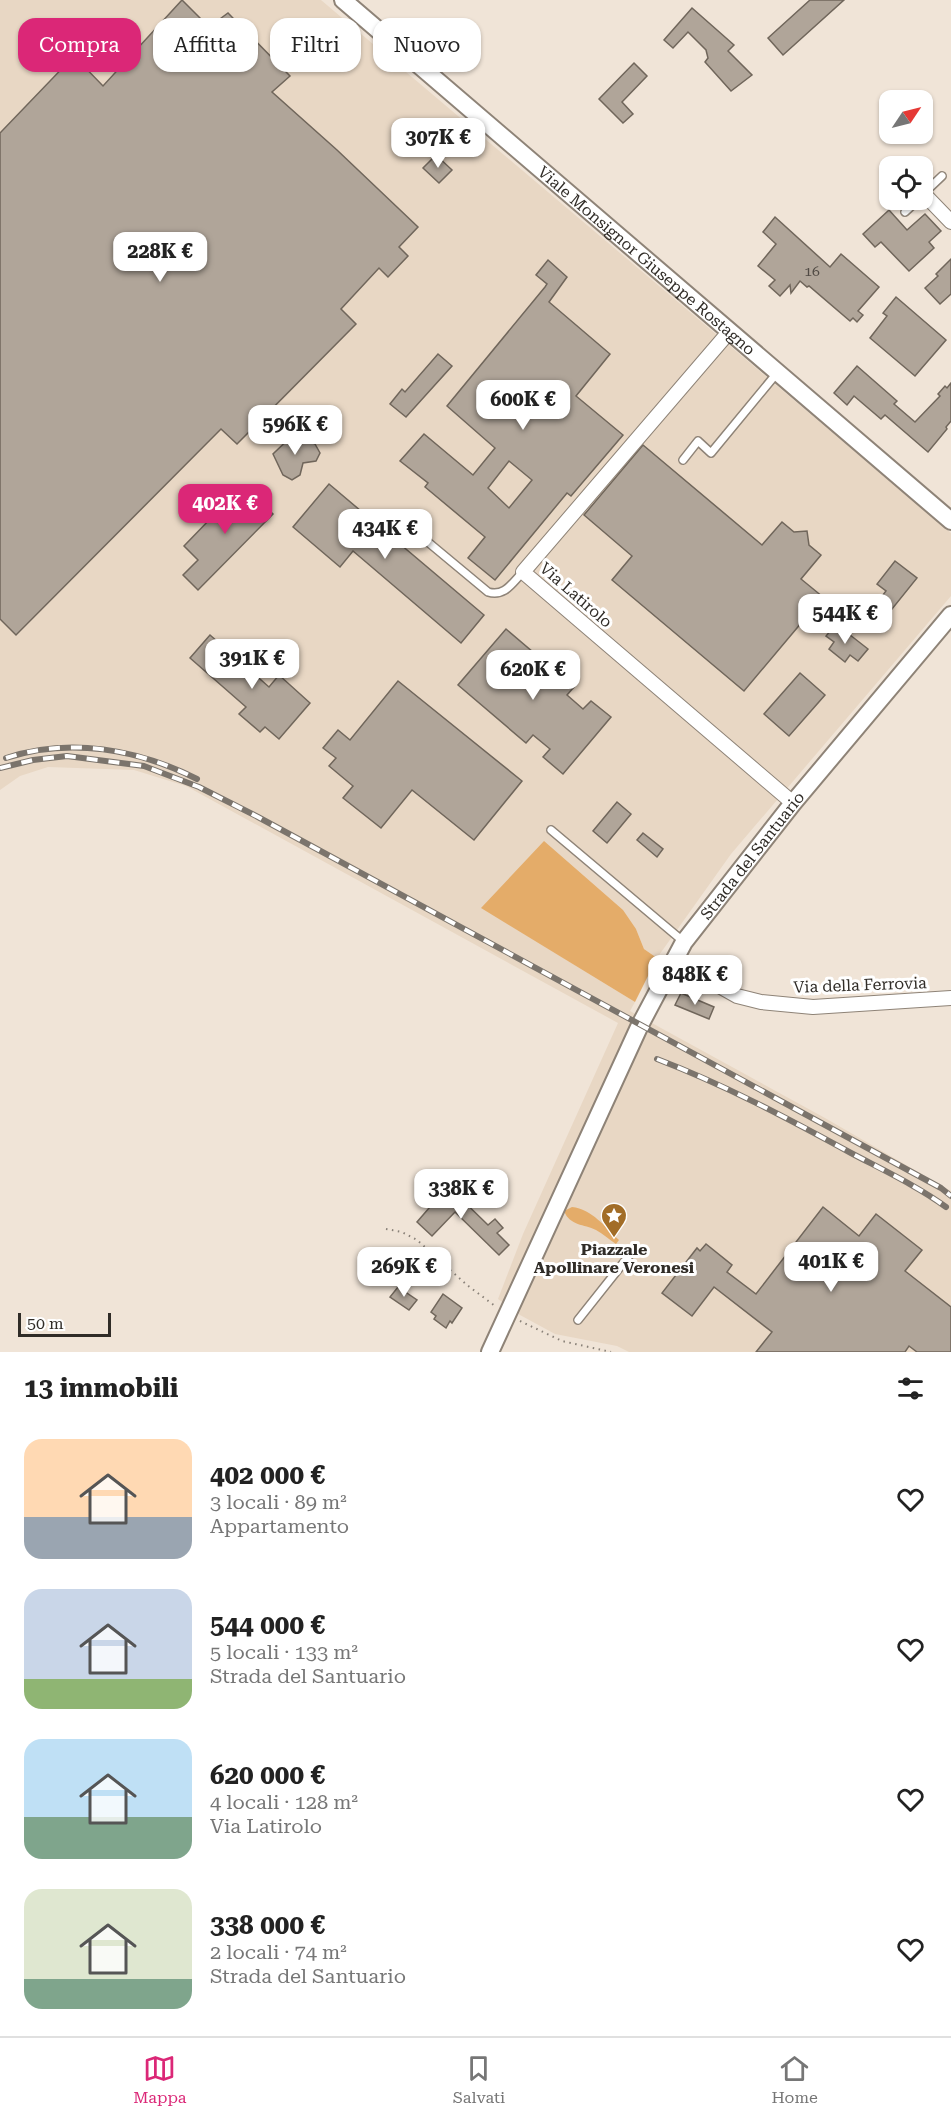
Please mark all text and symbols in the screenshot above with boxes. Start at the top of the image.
chip: Compra [18,18,141,72]
chip: Affitta [153,18,258,72]
chip: Filtri [270,18,361,72]
chip: Nuovo [373,18,481,72]
north arrow [879,90,933,144]
map controls [879,90,933,210]
pin: 307K € [389,118,487,169]
text: 307K € [405,125,471,149]
button: locate [879,156,933,210]
street label: Viale Monsignor Giuseppe Rostagno [534,162,760,359]
pin: 228K € [111,232,209,283]
text: 228K € [127,239,193,263]
house number: 16 [804,263,820,279]
pin: 600K € [474,380,572,431]
text: 600K € [490,387,556,411]
pin: 596K € [246,405,344,456]
text: 596K € [262,412,328,436]
pin: 402K € [176,484,274,535]
text: 402K € [192,491,258,515]
pin: 434K € [336,509,434,560]
text: 434K € [352,516,418,540]
street label: Via Latirolo [536,558,616,632]
pin: 544K € [796,594,894,645]
text: 544K € [812,601,878,625]
pin: 391K € [203,639,301,690]
text: 391K € [219,646,285,670]
pin: 620K € [484,650,582,701]
text: 620K € [500,657,566,681]
street label: Strada del Santuario [696,787,808,923]
pin: 848K € [646,955,744,1006]
text: 848K € [662,962,728,986]
street label: Via della Ferrovia [793,973,927,997]
pin: 338K € [412,1169,510,1220]
text: 338K € [428,1176,494,1200]
place icon: Piazzale Apollinare Veronesi [599,1201,629,1239]
place label: Piazzale Apollinare Veronesi [534,1240,695,1277]
pin: 401K € [782,1242,880,1293]
pin: 269K € [355,1247,453,1298]
text: 401K € [798,1249,864,1273]
text: 269K € [371,1254,437,1278]
scale bar [18,1310,111,1338]
text: 50 m [27,1314,64,1333]
icon: filters [894,1372,927,1405]
text: 13 immobili [24,1373,178,1403]
text: 402 000 € [210,1460,325,1490]
icon: home [72,1463,144,1535]
icon: heart [894,1483,927,1516]
text: 3 locali · 89 m² [210,1490,347,1514]
text: Appartamento [210,1514,349,1538]
text: 544 000 € [210,1610,325,1640]
icon: home [72,1613,144,1685]
icon: heart [894,1633,927,1666]
text: 5 locali · 133 m² [210,1640,358,1664]
text: Strada del Santuario [210,1664,406,1688]
text: 620 000 € [210,1760,325,1790]
icon: home [72,1763,144,1835]
icon: heart [894,1783,927,1816]
text: 4 locali · 128 m² [210,1790,358,1814]
text: Via Latirolo [210,1814,322,1838]
text: 338 000 € [210,1910,325,1940]
icon: home [72,1913,144,1985]
icon: heart [894,1933,927,1966]
text: 2 locali · 74 m² [210,1940,347,1964]
text: Strada del Santuario [210,1964,406,1988]
tab: Mappa [133,2052,186,2107]
tab: Salvati [453,2052,505,2107]
tab: Home [771,2052,818,2107]

